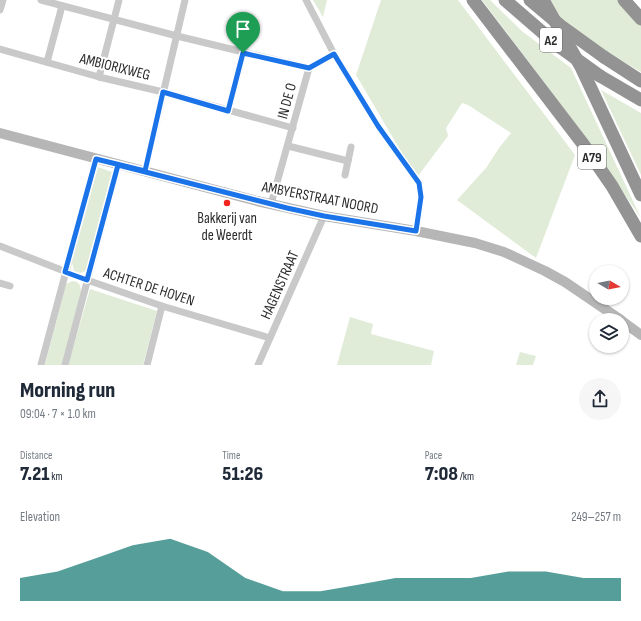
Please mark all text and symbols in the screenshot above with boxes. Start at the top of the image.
pin [226,12,260,53]
icon: arrive [232,18,254,40]
road number: A2 [540,28,562,52]
street label: AMBIORIXWEG [77,49,152,85]
street label: IN DE O [273,81,301,121]
road number: A79 [578,145,606,169]
street label: AMBYERSTRAAT NOORD [259,177,380,219]
marker: Bakkerij van de Weerdt [222,198,232,208]
place label: Bakkerij van de Weerdt [197,209,257,245]
street label: HAGENSTRAAT [256,248,304,322]
street label: ACHTER DE HOVEN [100,263,197,311]
north arrow [589,265,629,305]
map controls [589,265,629,353]
button: layers [589,313,629,353]
text: Morning run [20,377,115,404]
button: share [579,378,621,420]
text: 09:04 · 7 × 1.0 km [20,406,96,422]
text: Distance [20,449,52,462]
text: Time [222,449,240,462]
text: Pace [425,449,442,462]
text: 7.21 [20,462,50,486]
text: 51:26 [222,462,263,486]
text: 7:08 [425,462,458,486]
text: km [50,470,63,483]
text: /km [458,470,474,483]
text: Elevation [20,509,60,525]
text: 249–257 m [571,509,621,525]

